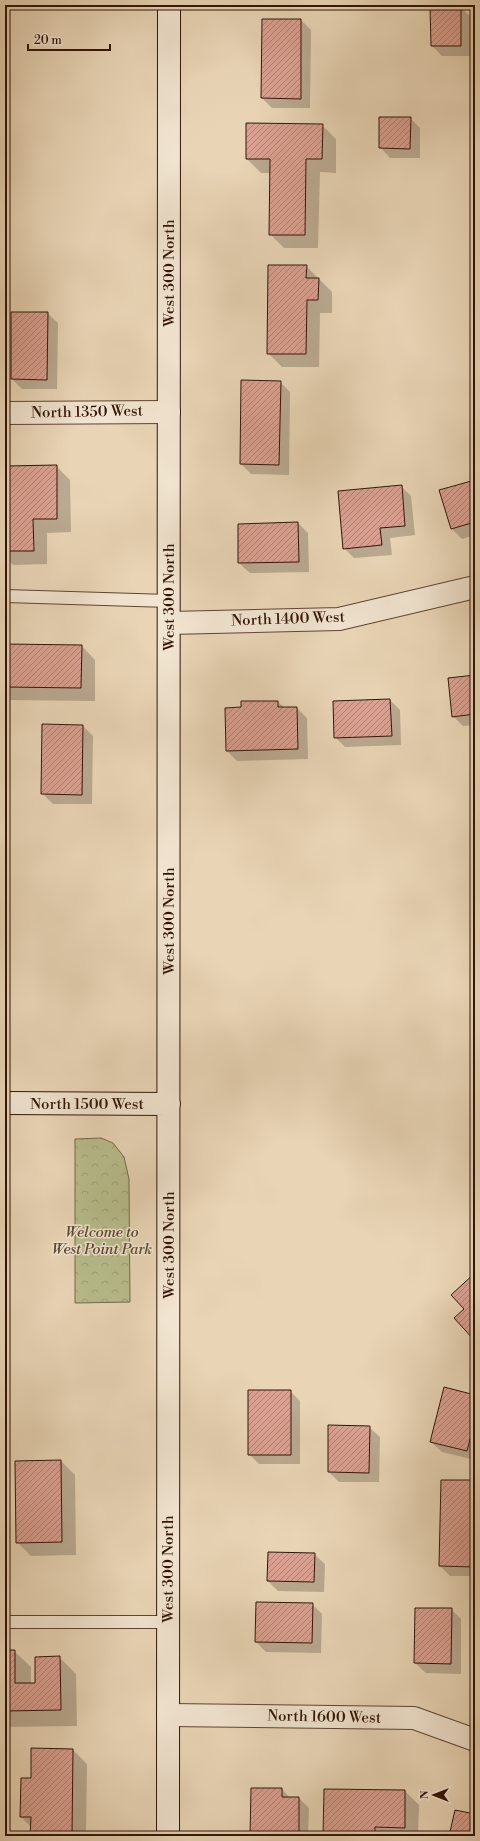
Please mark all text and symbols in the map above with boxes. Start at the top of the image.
scale bar [28,26,110,52]
text: 20 m [34,33,62,48]
street label: West 300 North [160,219,179,328]
street label: North 1350 West [31,402,144,422]
street label: West 300 North [160,543,179,652]
street label: North 1400 West [231,607,346,630]
street label: West 300 North [160,867,179,976]
street label: North 1500 West [30,1095,145,1114]
street label: West 300 North [160,1191,179,1300]
park label: Welcome to West Point Park [52,1223,152,1259]
street label: West 300 North [159,1515,178,1624]
street label: North 1600 West [267,1707,382,1728]
north arrow [414,1775,454,1815]
text: N [418,1790,432,1799]

